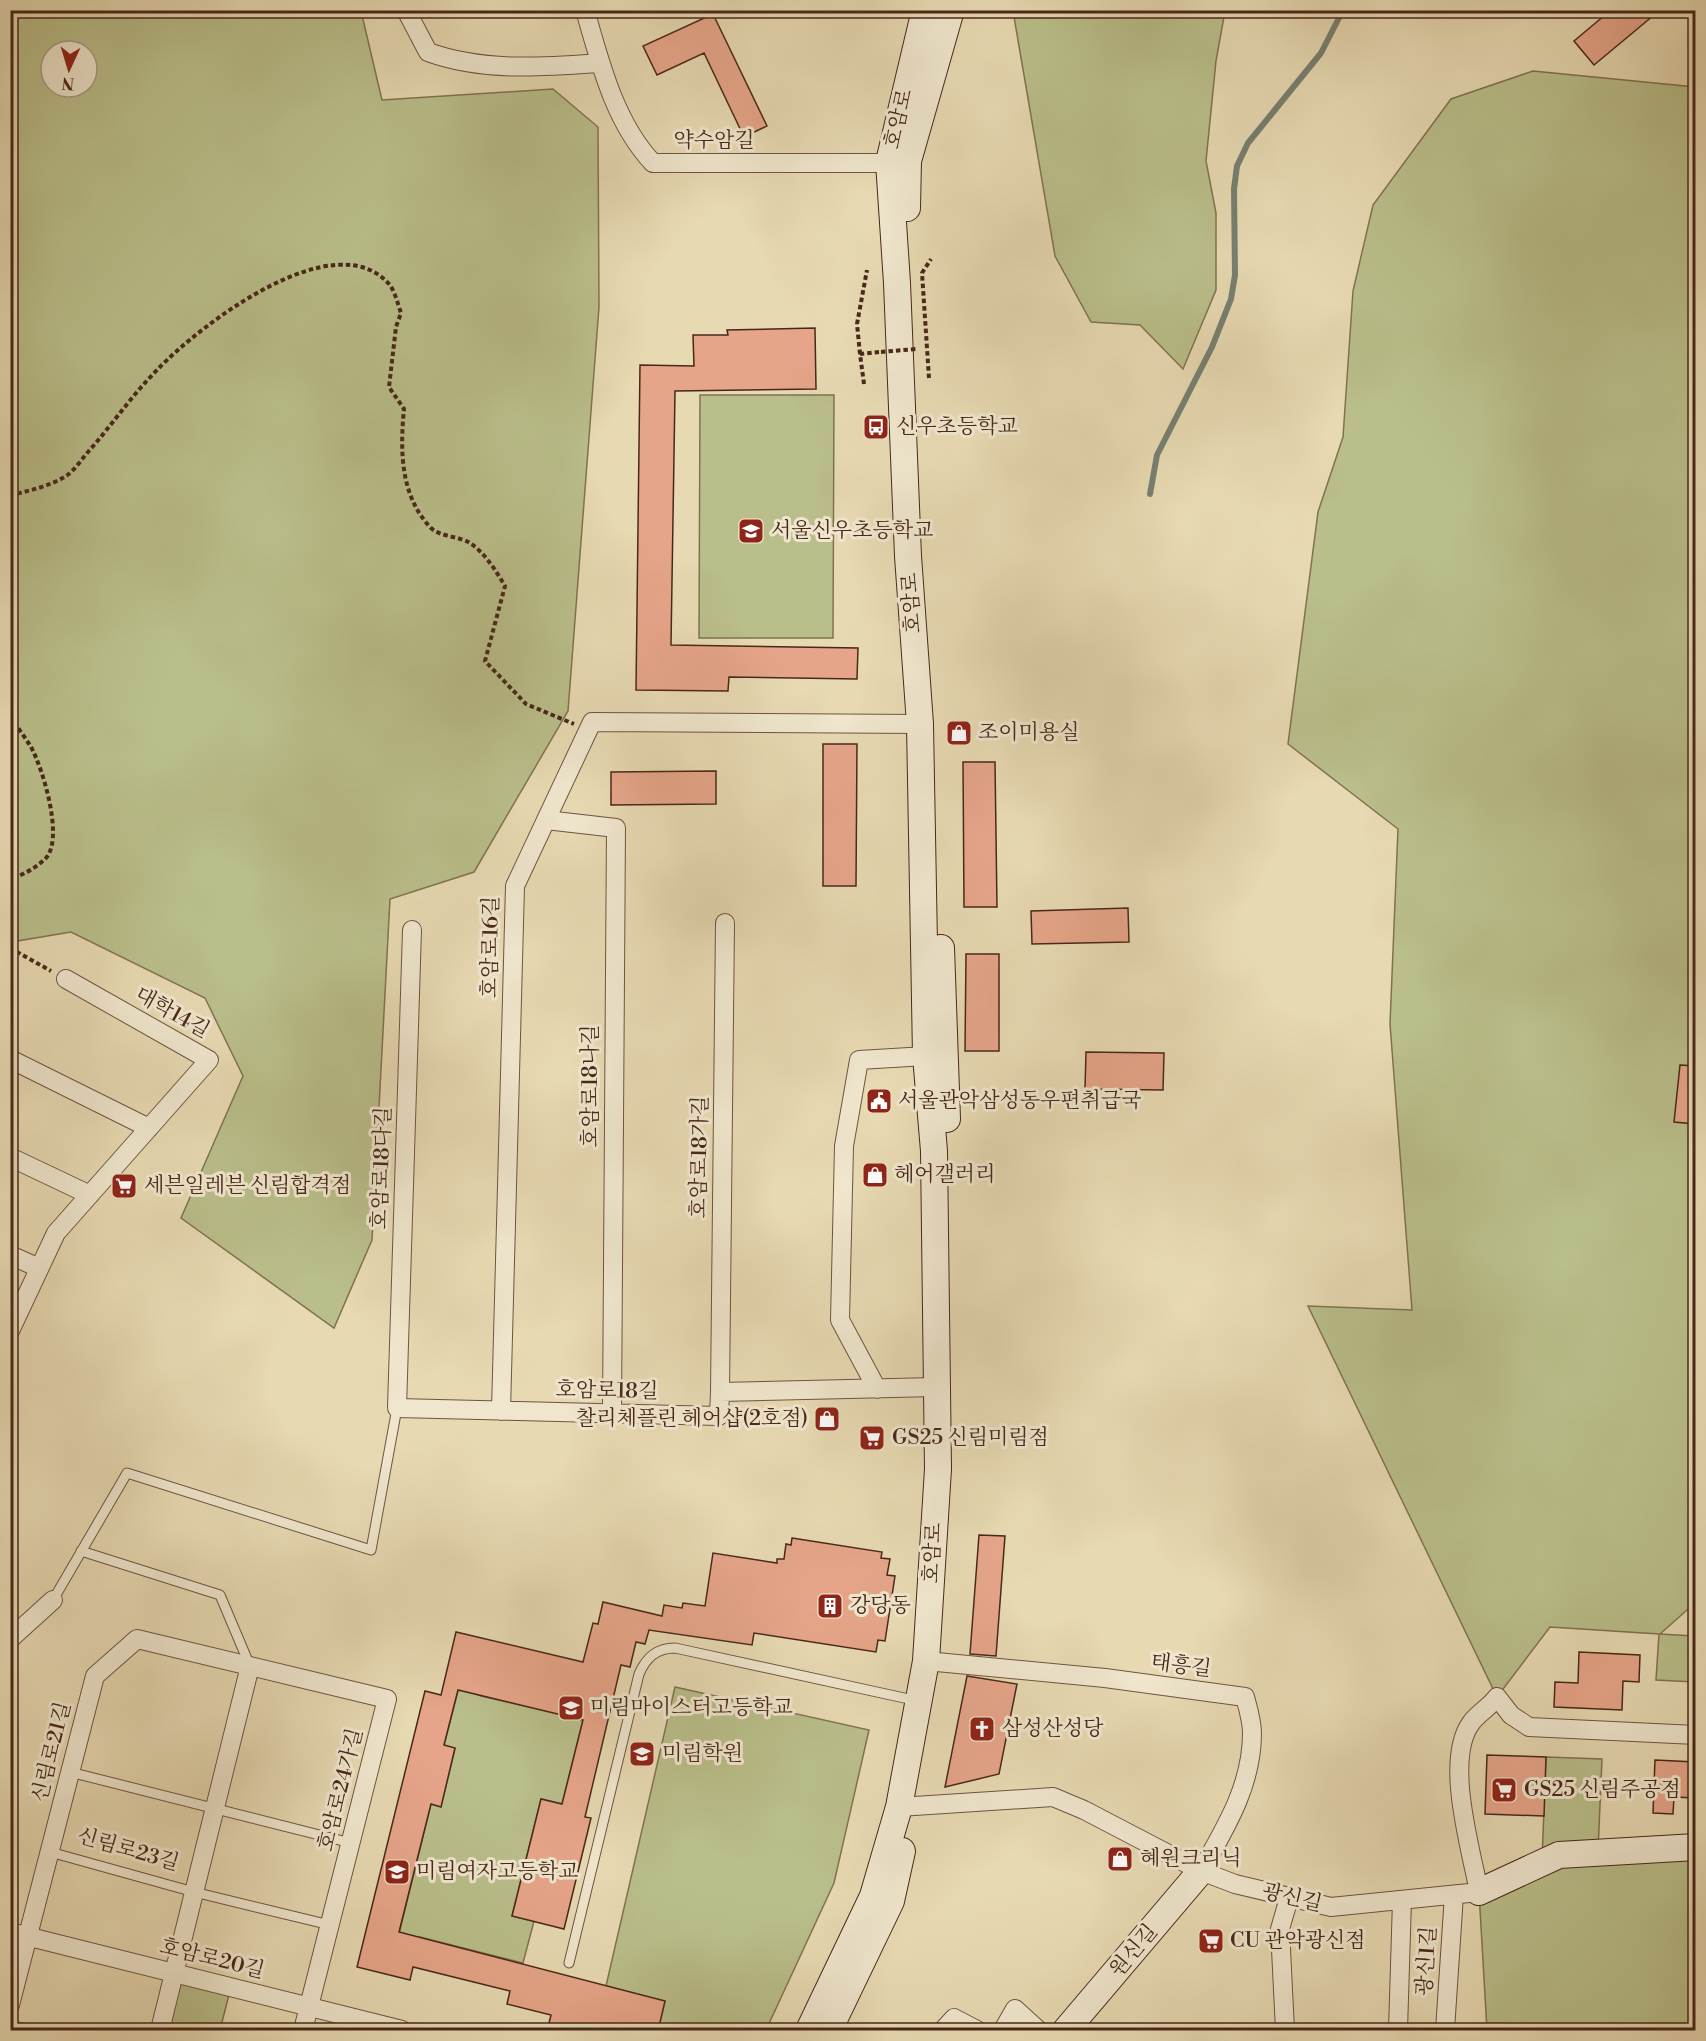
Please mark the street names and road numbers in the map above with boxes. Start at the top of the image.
street label: 호암로 [879,86,919,152]
street label: 약수암길 [673,128,755,154]
street label: 호암로 [897,572,927,634]
street label: 호암로16길 [477,896,505,998]
street label: 대학14길 [130,982,214,1044]
street label: 호암로18나길 [578,1025,604,1147]
street label: 호암로18가길 [686,1095,714,1219]
street label: 호암로18다길 [367,1106,397,1230]
street label: 호암로18길 [555,1377,659,1405]
street label: 호암로 [918,1522,948,1584]
street label: 태흥길 [1149,1649,1213,1683]
street label: 신림로21길 [27,1699,77,1805]
street label: 호암로24가길 [313,1726,369,1854]
street label: 신림로23길 [74,1823,182,1877]
street label: 광신길 [1259,1878,1325,1918]
street label: 원신길 [1104,1919,1164,1983]
street label: 광신1길 [1412,1925,1442,1997]
street label: 호암로20길 [157,1933,267,1985]

